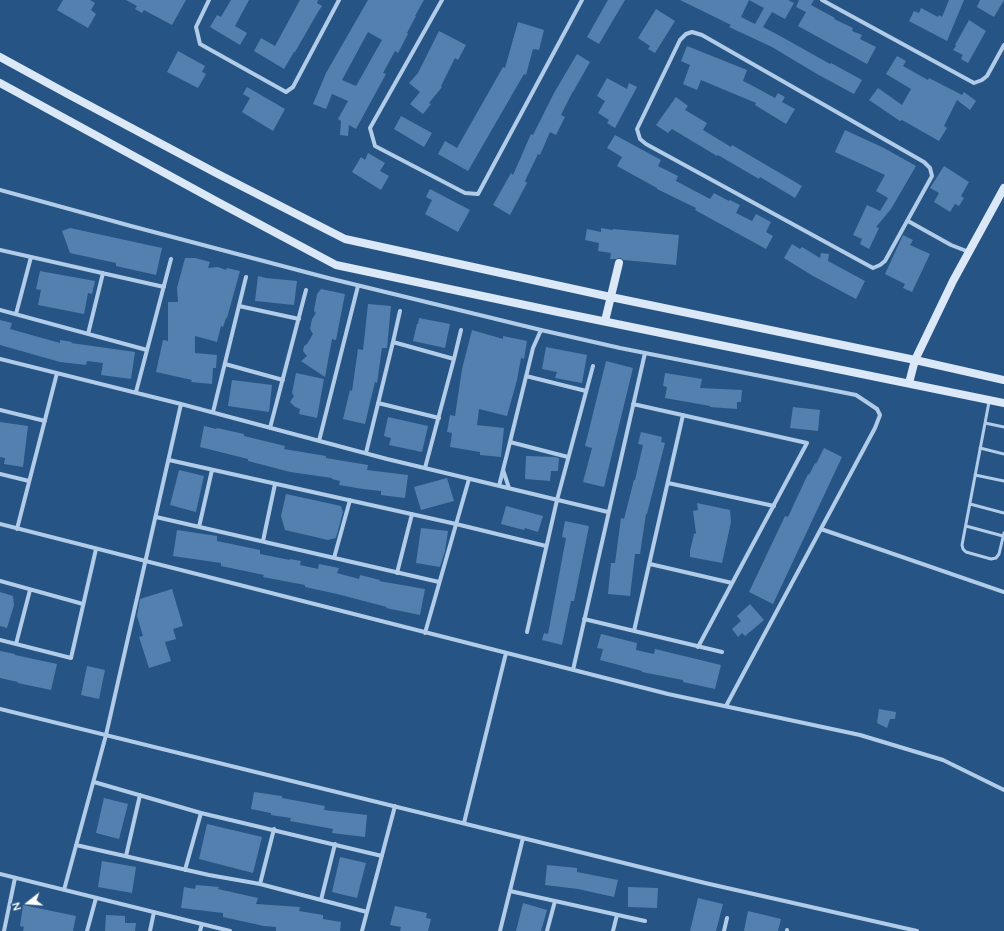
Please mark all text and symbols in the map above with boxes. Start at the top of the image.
north arrow [8,883,48,923]
text: N [9,901,24,912]

